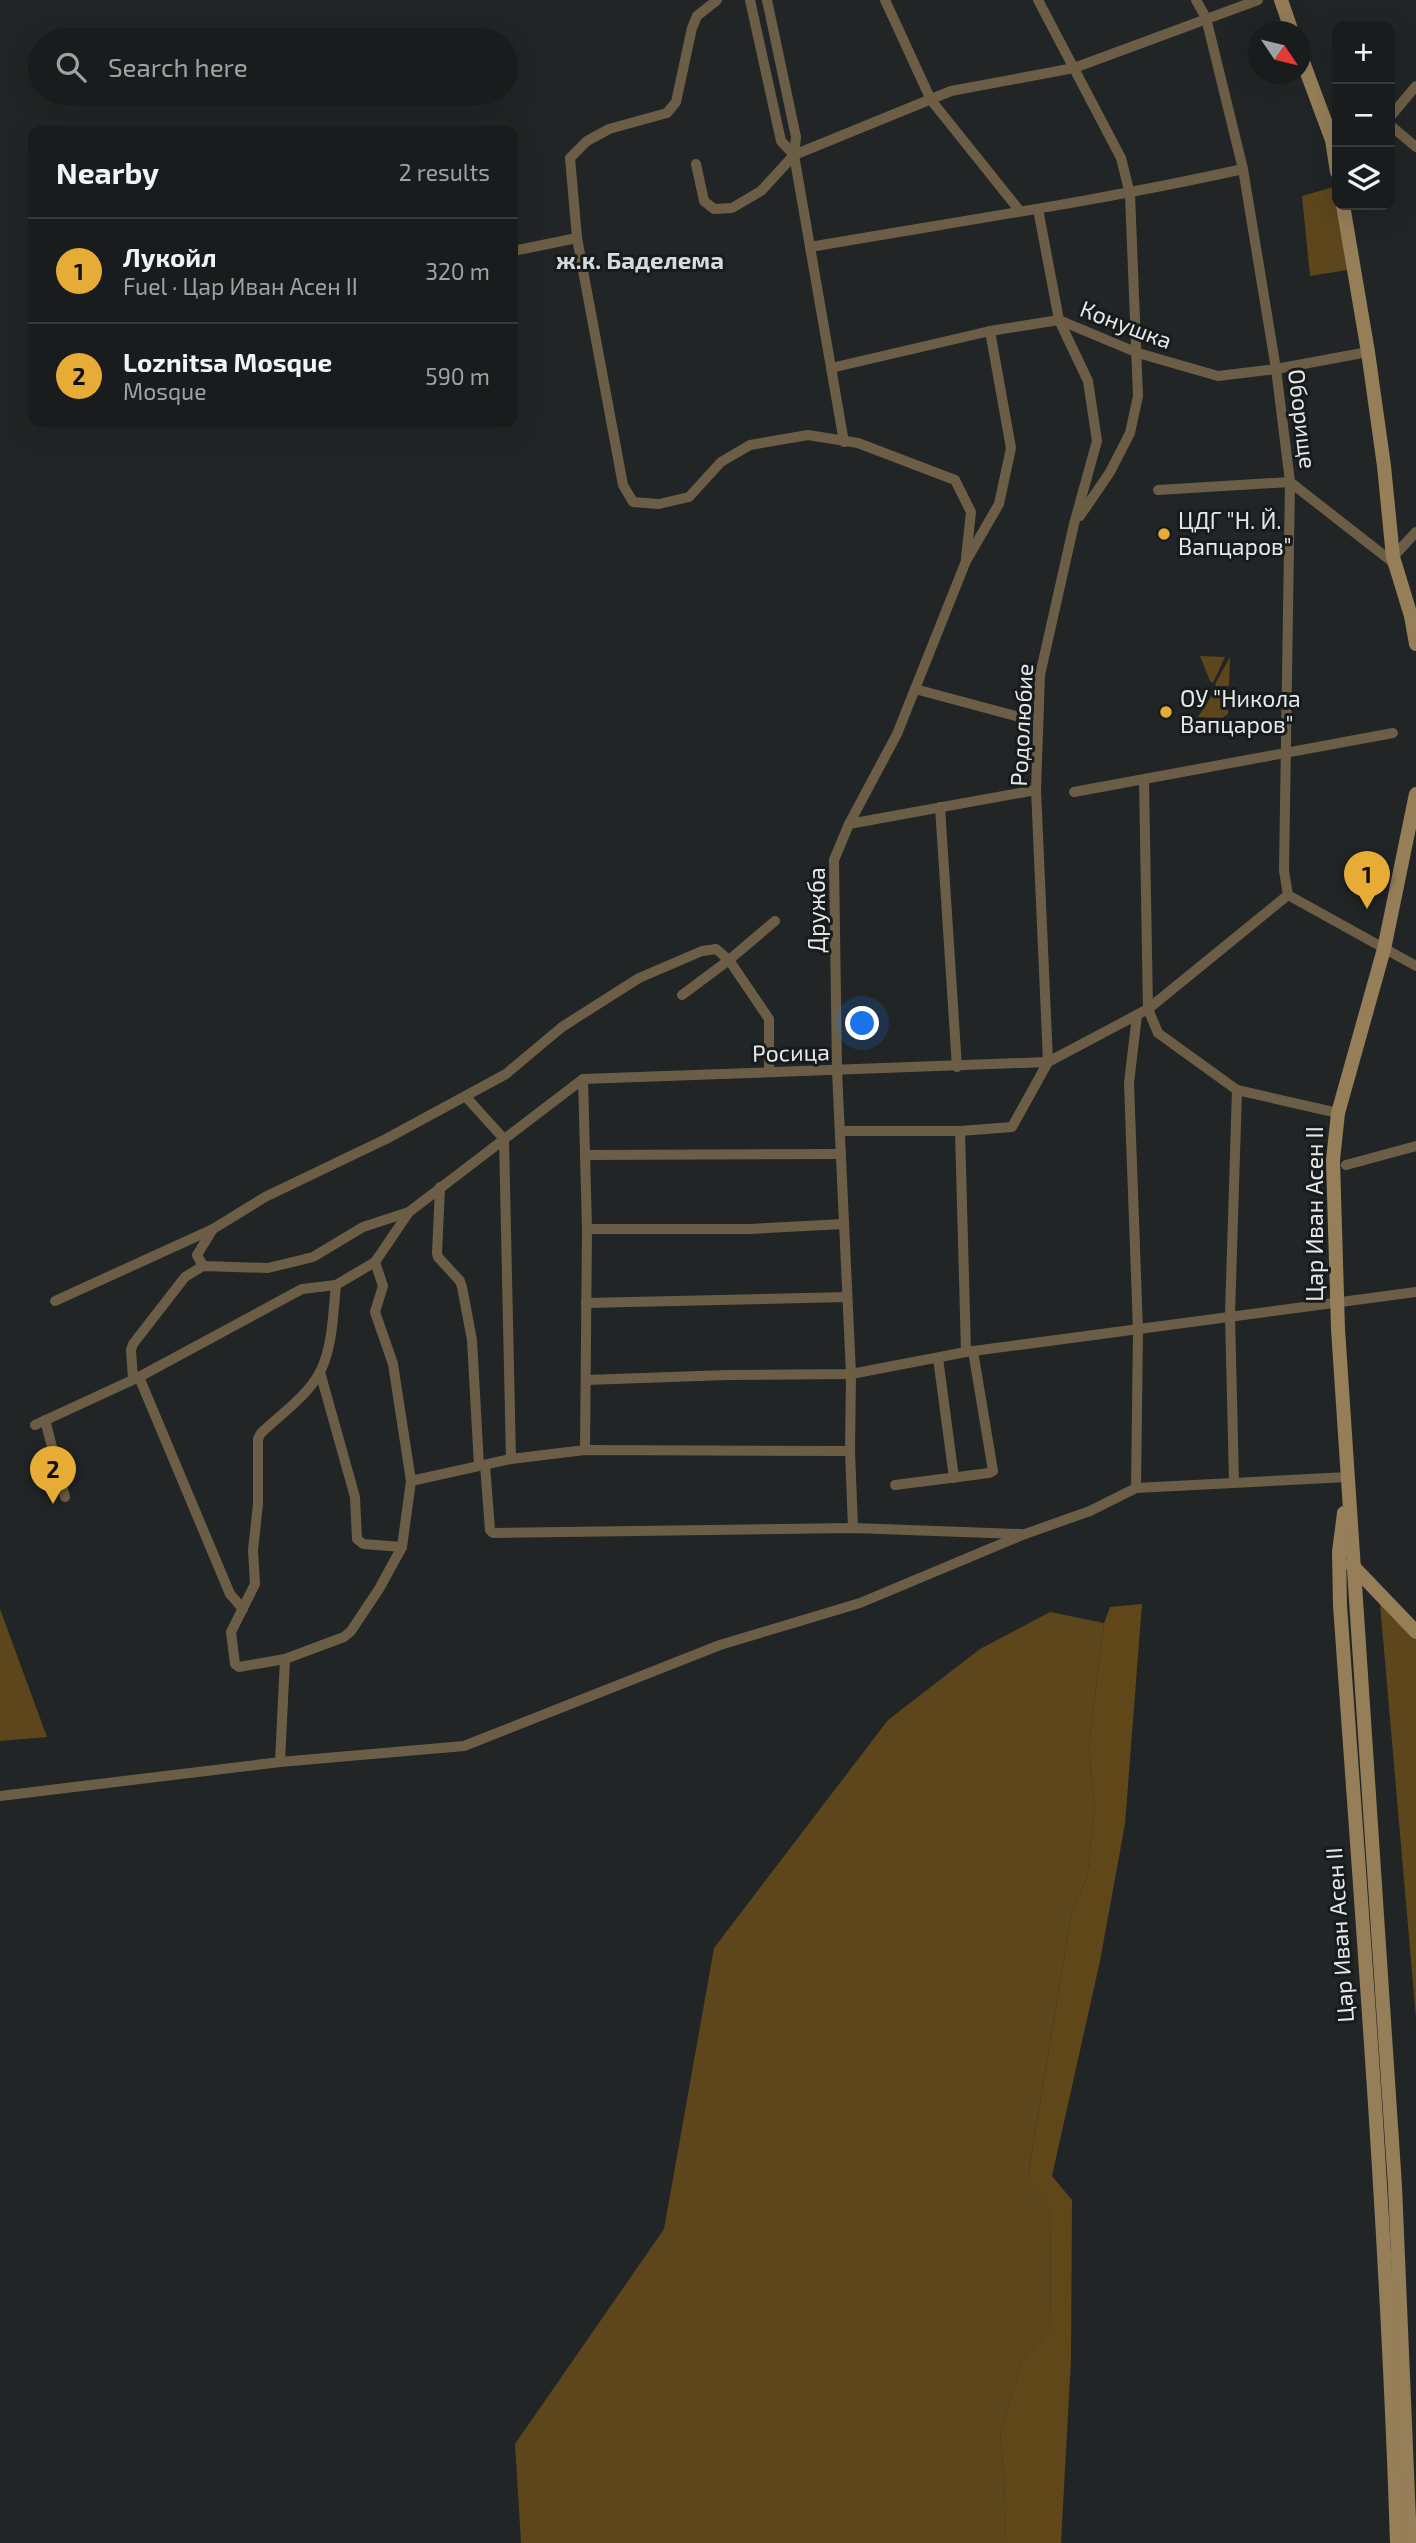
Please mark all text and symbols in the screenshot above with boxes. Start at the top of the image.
north arrow [1248,21,1311,84]
map controls [1332,21,1395,210]
button: + [1332,21,1395,84]
search box [28,28,518,105]
icon: search [52,48,90,86]
text: Search here [108,51,248,82]
button: − [1332,84,1395,147]
button: layers [1332,147,1395,210]
text: Nearby [56,154,159,190]
text: 2 results [399,158,490,186]
text: Лукойл [123,241,217,272]
district label: ж.к. Баделема [556,245,724,274]
text: 1 [74,257,84,285]
text: 320 m [425,257,490,285]
text: Fuel · Цар Иван Асен II [123,272,358,300]
street label: Конушка [1076,294,1176,355]
text: Loznitsa Mosque [123,346,332,377]
text: 2 [72,362,86,390]
text: 590 m [425,362,490,390]
street label: Оборище [1283,368,1323,470]
text: Mosque [123,377,207,405]
place label: ЦДГ "Н. Й. Вапцаров" [1178,506,1292,560]
marker: ЦДГ "Н. Й. Вапцаров" [1156,526,1172,542]
street label: Родолюбие [1004,663,1038,787]
place label: ОУ "Никола Вапцаров" [1180,684,1301,738]
marker: ОУ "Никола Вапцаров" [1158,704,1174,720]
pin: 1 [1344,851,1390,909]
street label: Дружба [802,867,831,953]
your location [845,1006,879,1040]
street label: Росица [752,1037,830,1067]
street label: Цар Иван Асен II [1300,1126,1328,1302]
pin: 2 [30,1446,76,1504]
street label: Цар Иван Асен II [1319,1847,1359,2024]

